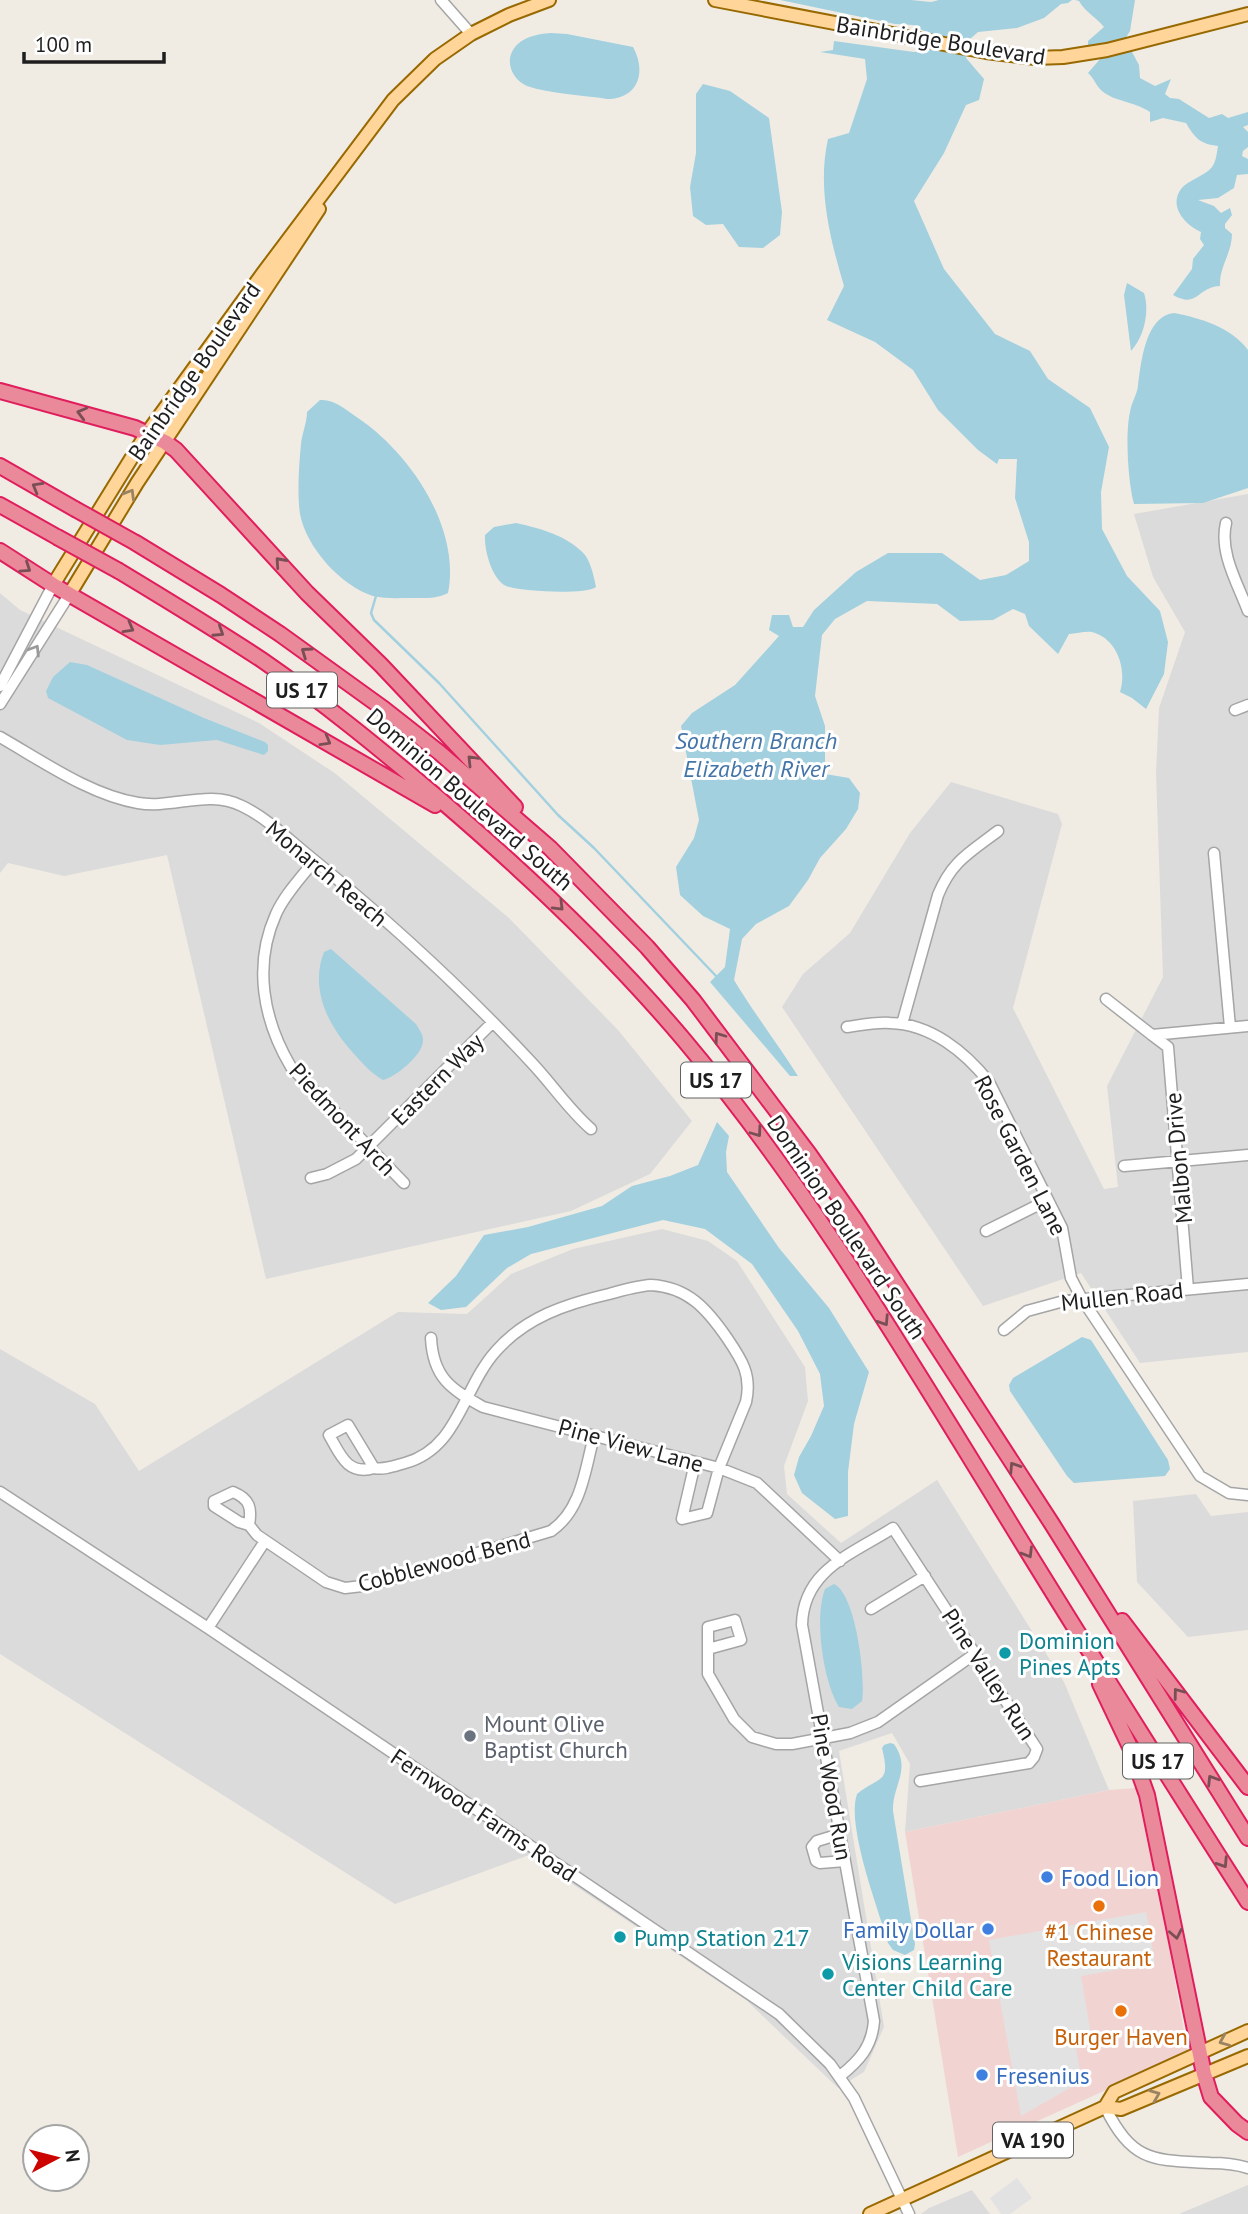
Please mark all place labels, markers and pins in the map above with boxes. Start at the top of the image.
place label: Dominion Pines Apts [1019,1626,1121,1681]
marker: Dominion Pines Apts [997,1645,1013,1661]
place label: Mount Olive Baptist Church [484,1709,628,1764]
marker: Mount Olive Baptist Church [462,1728,478,1744]
place label: Food Lion [1061,1863,1159,1892]
marker: Food Lion [1039,1869,1055,1885]
marker: #1 Chinese Restaurant [1091,1898,1107,1914]
place label: Family Dollar [843,1915,974,1944]
place label: #1 Chinese Restaurant [1045,1917,1153,1972]
marker: Family Dollar [980,1921,996,1937]
place label: Pump Station 217 [634,1923,810,1952]
marker: Pump Station 217 [612,1929,628,1945]
place label: Visions Learning Center Child Care [841,1947,1013,2002]
marker: Visions Learning Center Child Care [820,1966,836,1982]
marker: Burger Haven [1113,2003,1129,2019]
place label: Burger Haven [1054,2022,1188,2051]
place label: Fresenius [996,2061,1090,2090]
marker: Fresenius [974,2067,990,2083]

